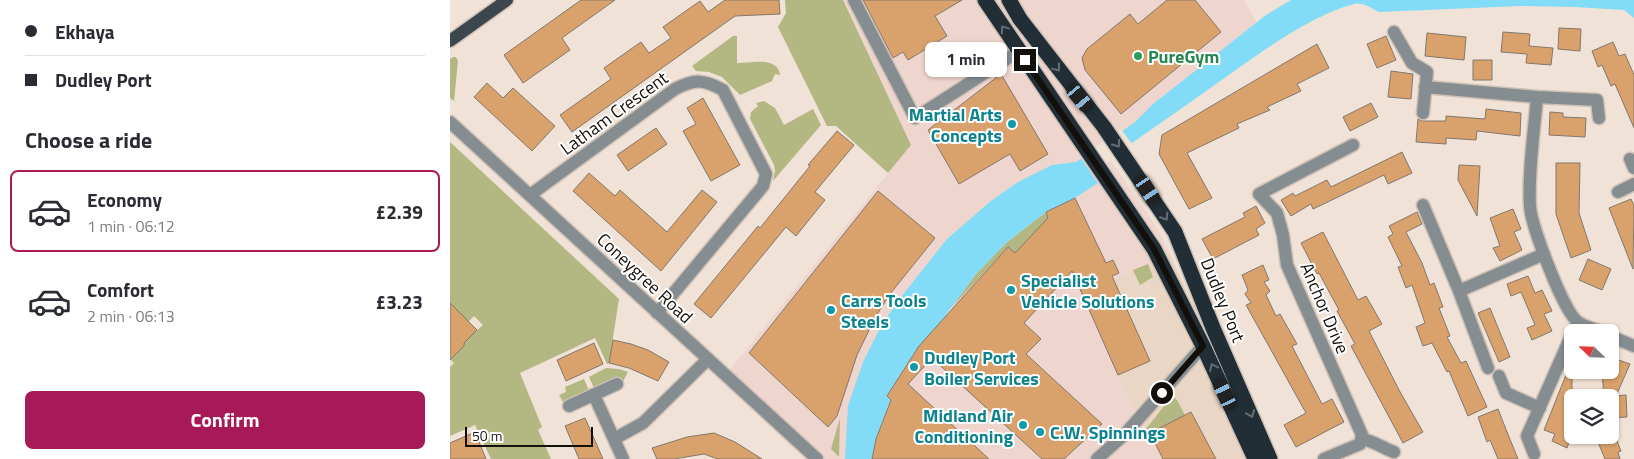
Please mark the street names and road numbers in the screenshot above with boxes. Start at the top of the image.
street label: Latham Crescent [554,64,674,161]
street label: Coneygree Road [591,226,699,330]
street label: Dudley Port [1194,254,1252,347]
street label: Anchor Drive [1294,258,1356,358]

